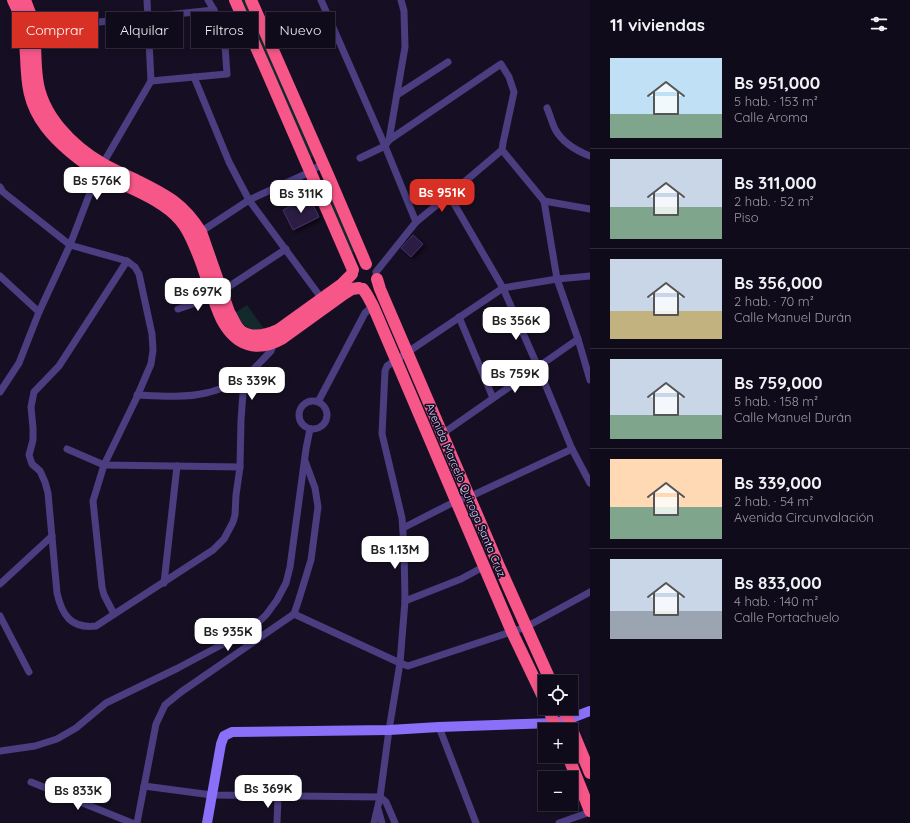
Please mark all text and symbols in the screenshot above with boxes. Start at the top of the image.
chip: Comprar [12,12,98,48]
chip: Alquilar [106,12,183,48]
chip: Filtros [191,12,258,48]
chip: Nuevo [266,12,335,48]
icon: filters [868,13,890,35]
text: 11 viviendas [610,14,705,35]
text: Bs 951,000 [734,72,820,93]
icon: home [642,74,690,122]
text: 5 hab. · 153 m² [734,93,818,109]
text: Calle Aroma [734,109,808,125]
pin: Bs 576K [60,167,134,201]
text: Bs 576K [73,172,121,188]
text: Bs 311,000 [734,172,816,193]
icon: home [642,175,690,223]
pin: Bs 951K [405,179,479,213]
pin: Bs 311K [264,180,338,214]
text: Bs 951K [419,184,465,200]
text: Bs 311K [279,185,323,201]
text: 2 hab. · 52 m² [734,193,814,209]
text: Piso [734,209,758,225]
text: Bs 356,000 [734,272,822,293]
icon: home [642,275,690,323]
pin: Bs 697K [161,278,235,312]
text: Bs 697K [174,283,222,299]
text: 2 hab. · 70 m² [734,293,814,309]
pin: Bs 356K [479,307,553,341]
text: Calle Manuel Durán [734,309,852,325]
text: Bs 356K [492,312,540,328]
pin: Bs 759K [478,360,552,394]
text: Bs 759K [491,365,539,381]
pin: Bs 339K [215,367,289,401]
text: Bs 339K [228,372,276,388]
text: Bs 759,000 [734,372,823,393]
icon: home [642,375,690,423]
text: 5 hab. · 158 m² [734,393,818,409]
street label: Avenida Marcelo Quiroga Santa Cruz [423,401,509,579]
text: Calle Manuel Durán [734,409,852,425]
text: Bs 339,000 [734,472,822,493]
icon: home [642,475,690,523]
text: 2 hab. · 54 m² [734,493,813,509]
text: Avenida Circunvalación [734,509,874,525]
pin: Bs 1.13M [354,536,436,570]
text: Bs 1.13M [371,541,419,557]
text: Bs 833,000 [734,572,822,593]
icon: home [642,575,690,623]
text: 4 hab. · 140 m² [734,593,818,609]
text: Calle Portachuelo [734,609,839,625]
pin: Bs 935K [191,618,265,652]
text: Bs 935K [204,623,252,639]
map controls [538,675,578,811]
button: locate [538,675,578,715]
button: + [538,723,578,763]
button: − [538,771,578,811]
pin: Bs 369K [231,775,305,809]
pin: Bs 833K [41,777,115,811]
text: Bs 369K [244,780,292,796]
text: Bs 833K [54,782,102,798]

